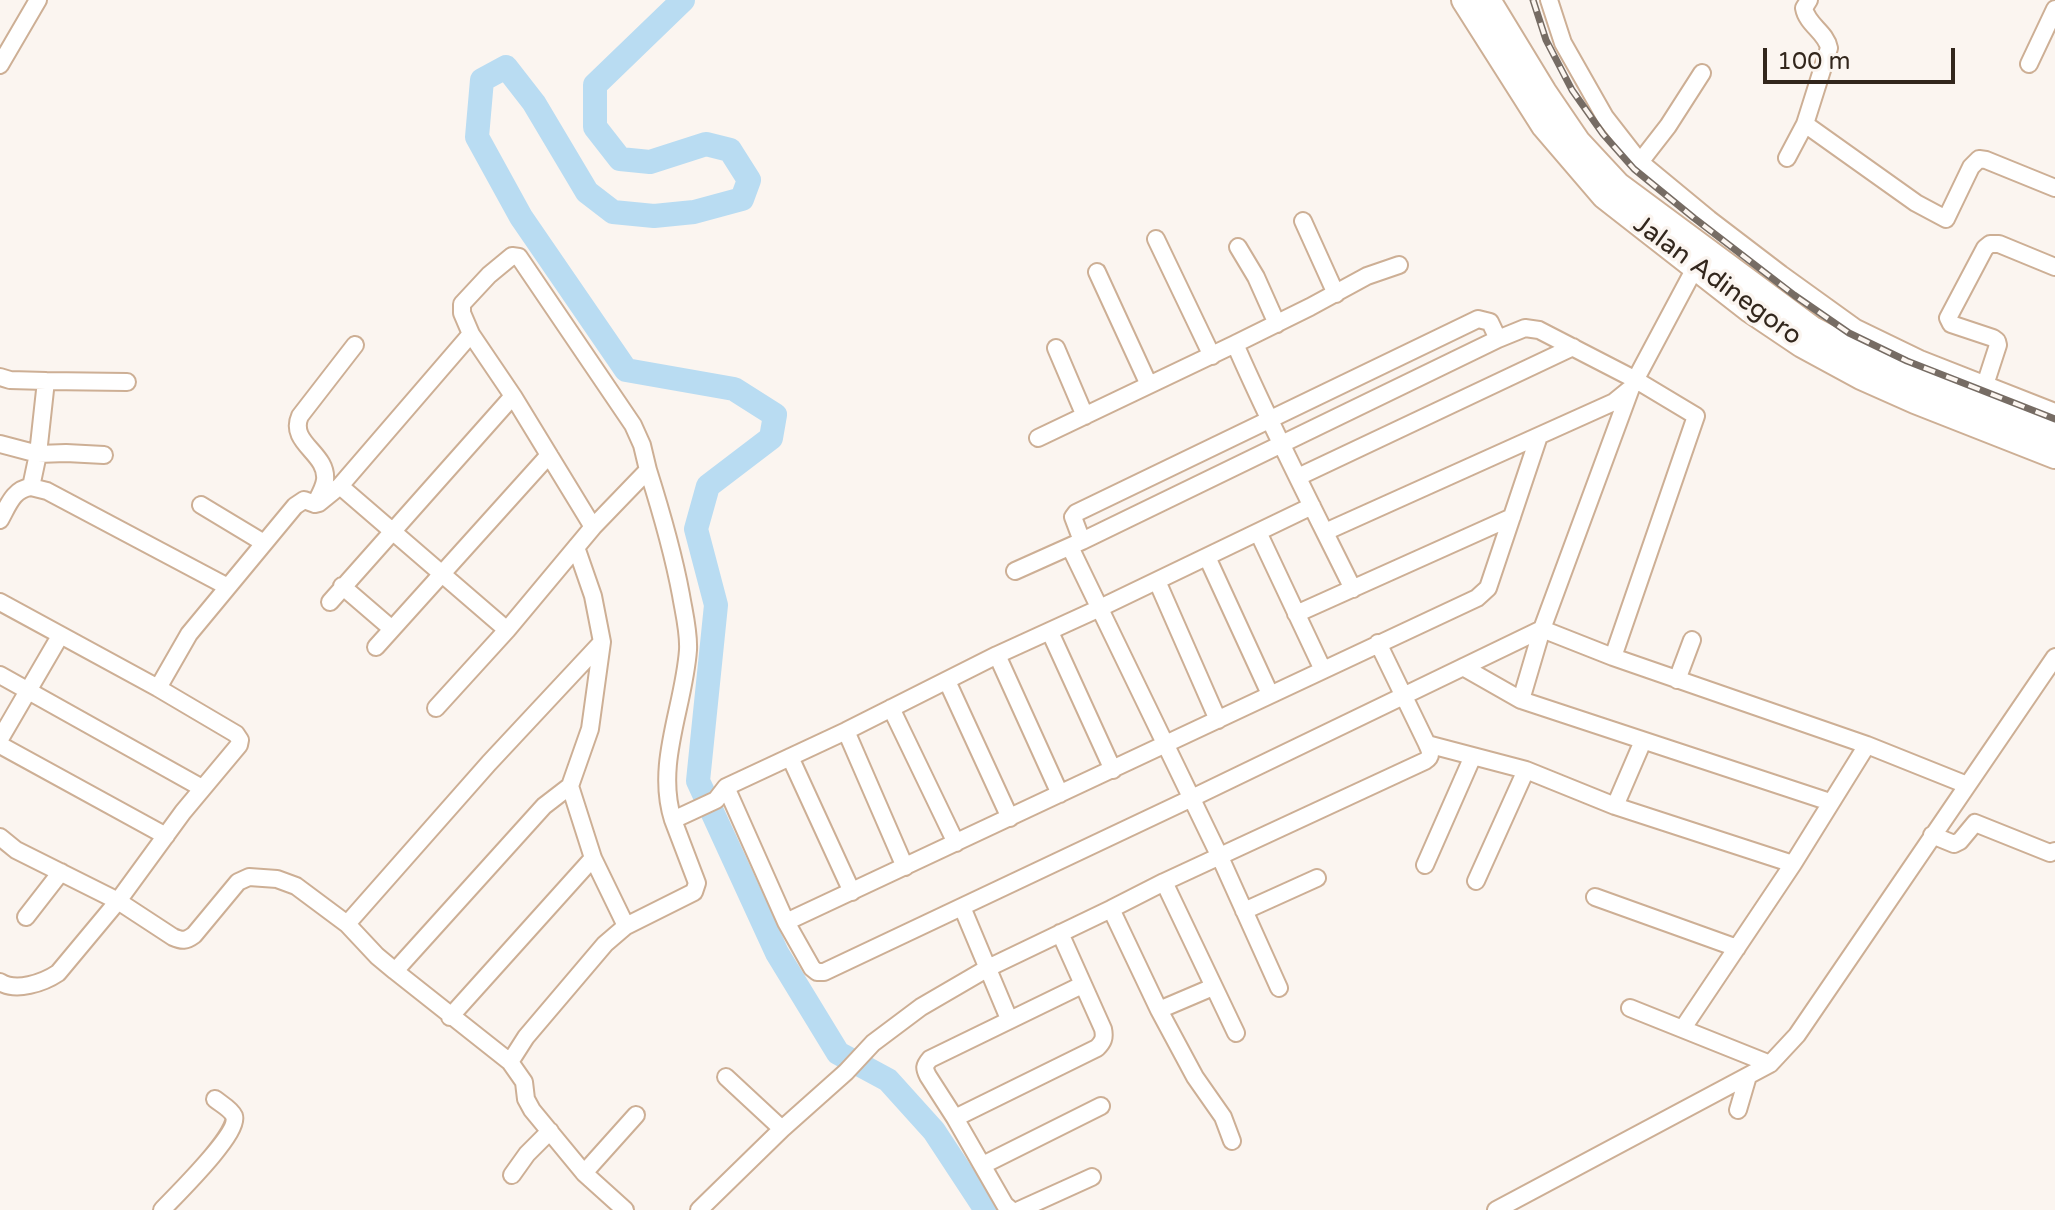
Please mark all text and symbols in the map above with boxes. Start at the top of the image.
scale bar [1767,32,1959,82]
text: 100 m [1777,47,1851,76]
street label: Jalan Adinegoro [1627,209,1807,353]

